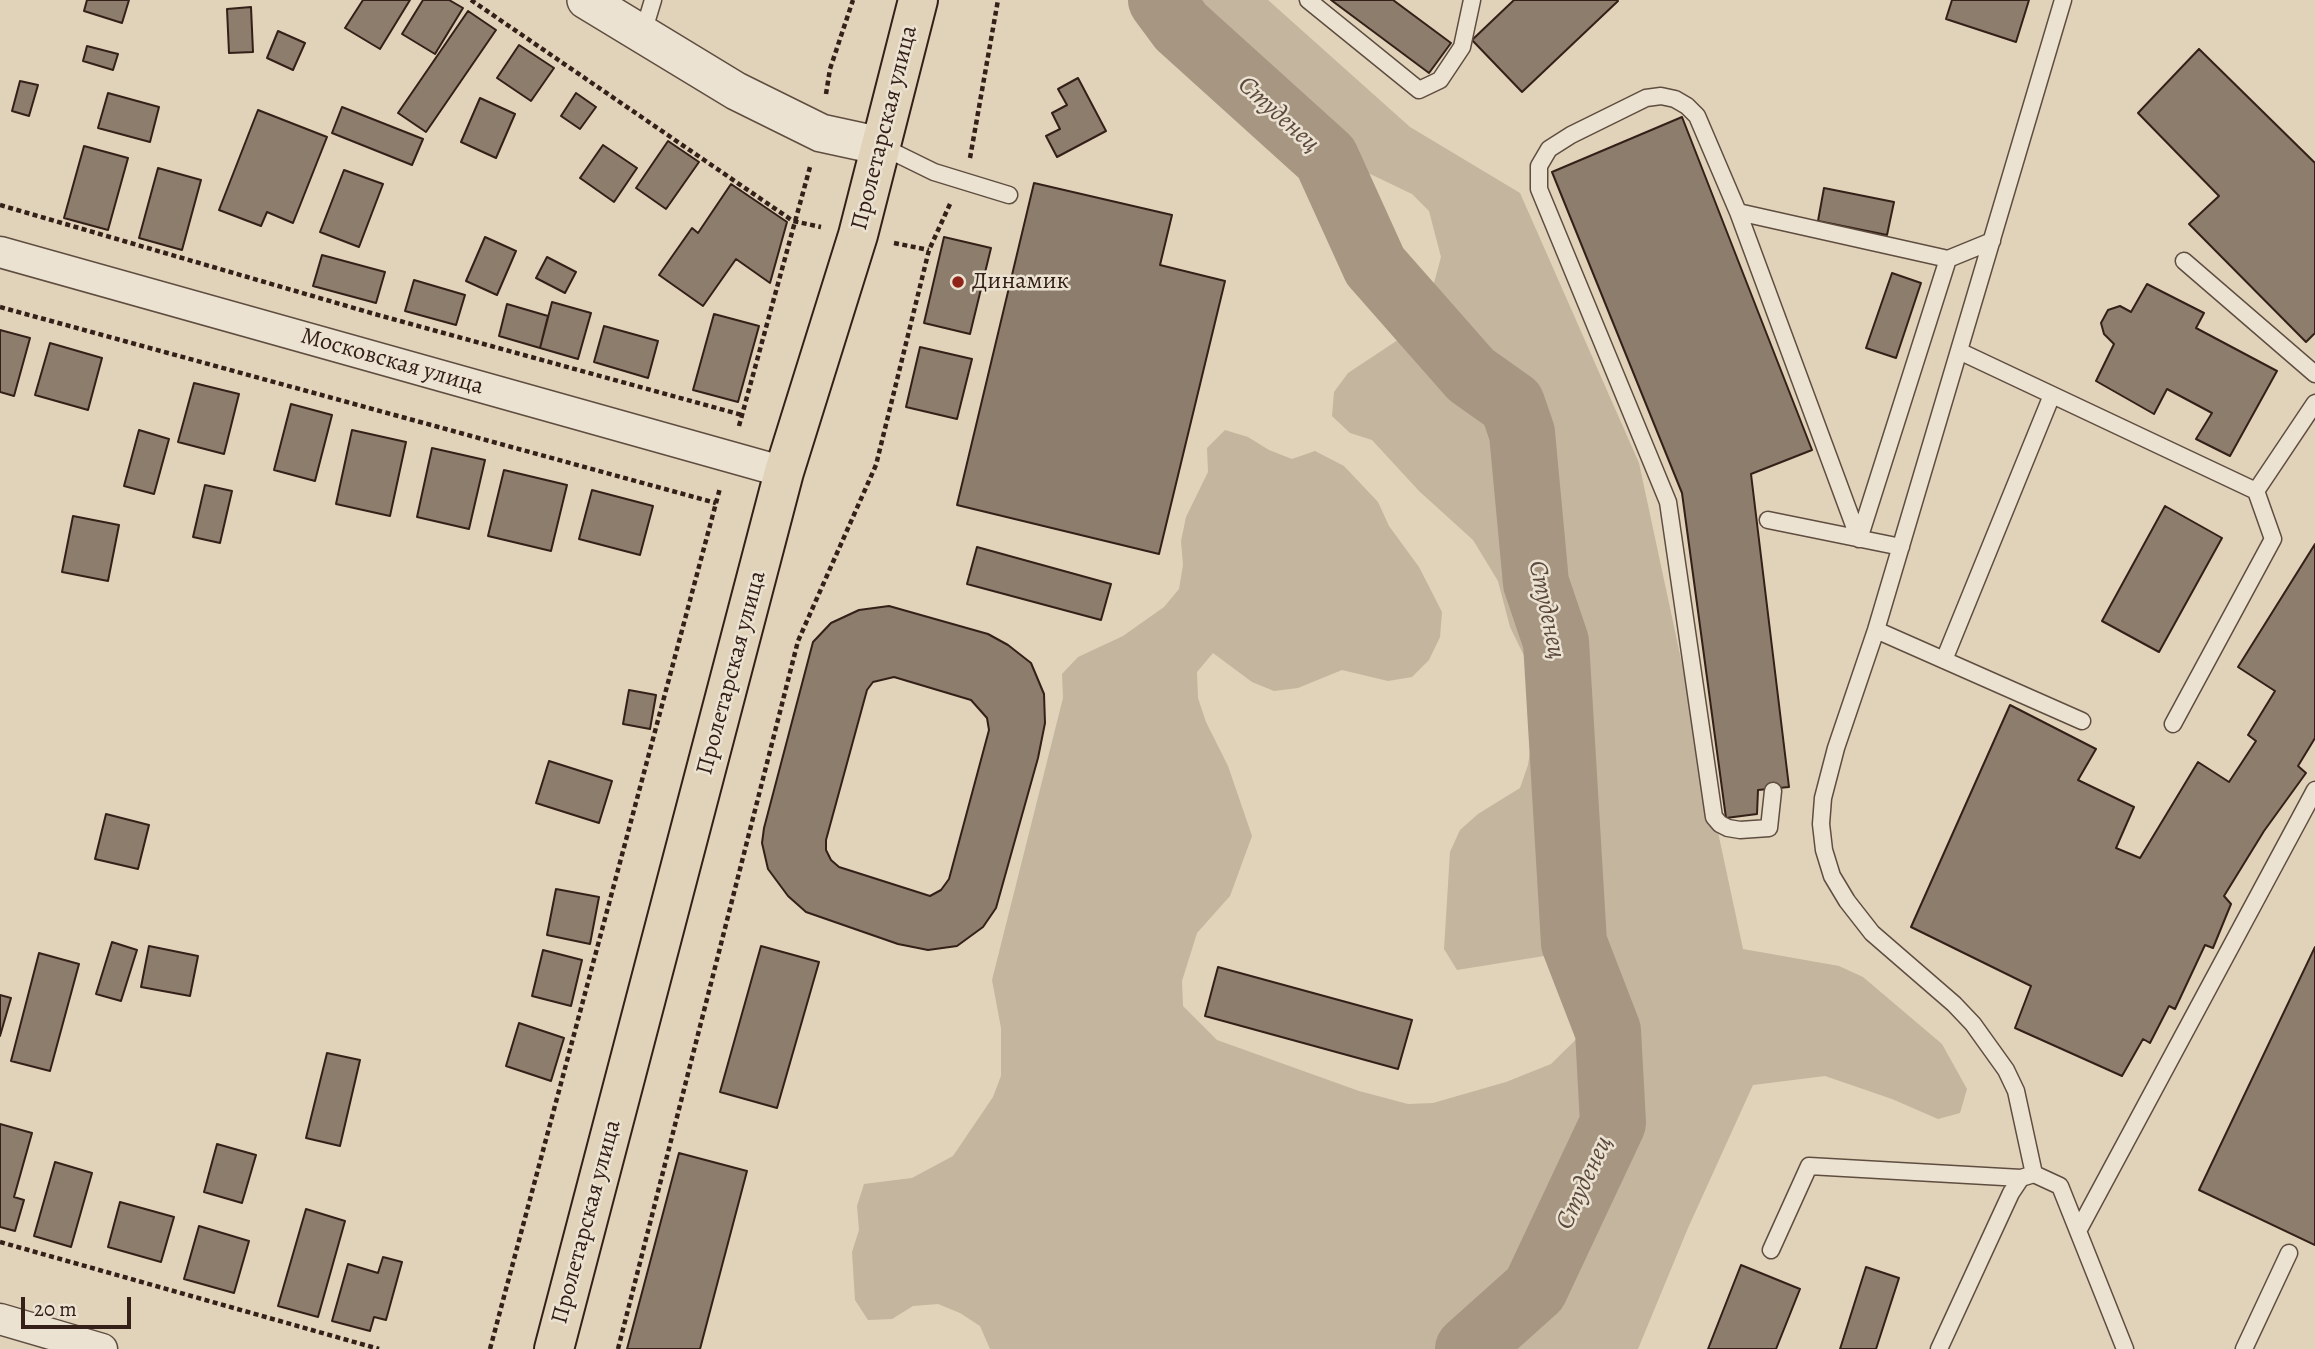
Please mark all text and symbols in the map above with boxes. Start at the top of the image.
street label: Пролетарская улица [846,23,924,233]
water label: Студенец [1231,70,1325,160]
place label: Динамик [972,268,1069,296]
marker: Динамик [950,274,966,290]
street label: Московская улица [297,322,487,402]
water label: Студенец [1520,558,1572,662]
street label: Пролетарская улица [691,568,773,778]
street label: Пролетарская улица [546,1117,628,1327]
water label: Студенец [1550,1131,1620,1235]
scale bar [24,1282,135,1326]
text: 20 m [34,1295,77,1323]

